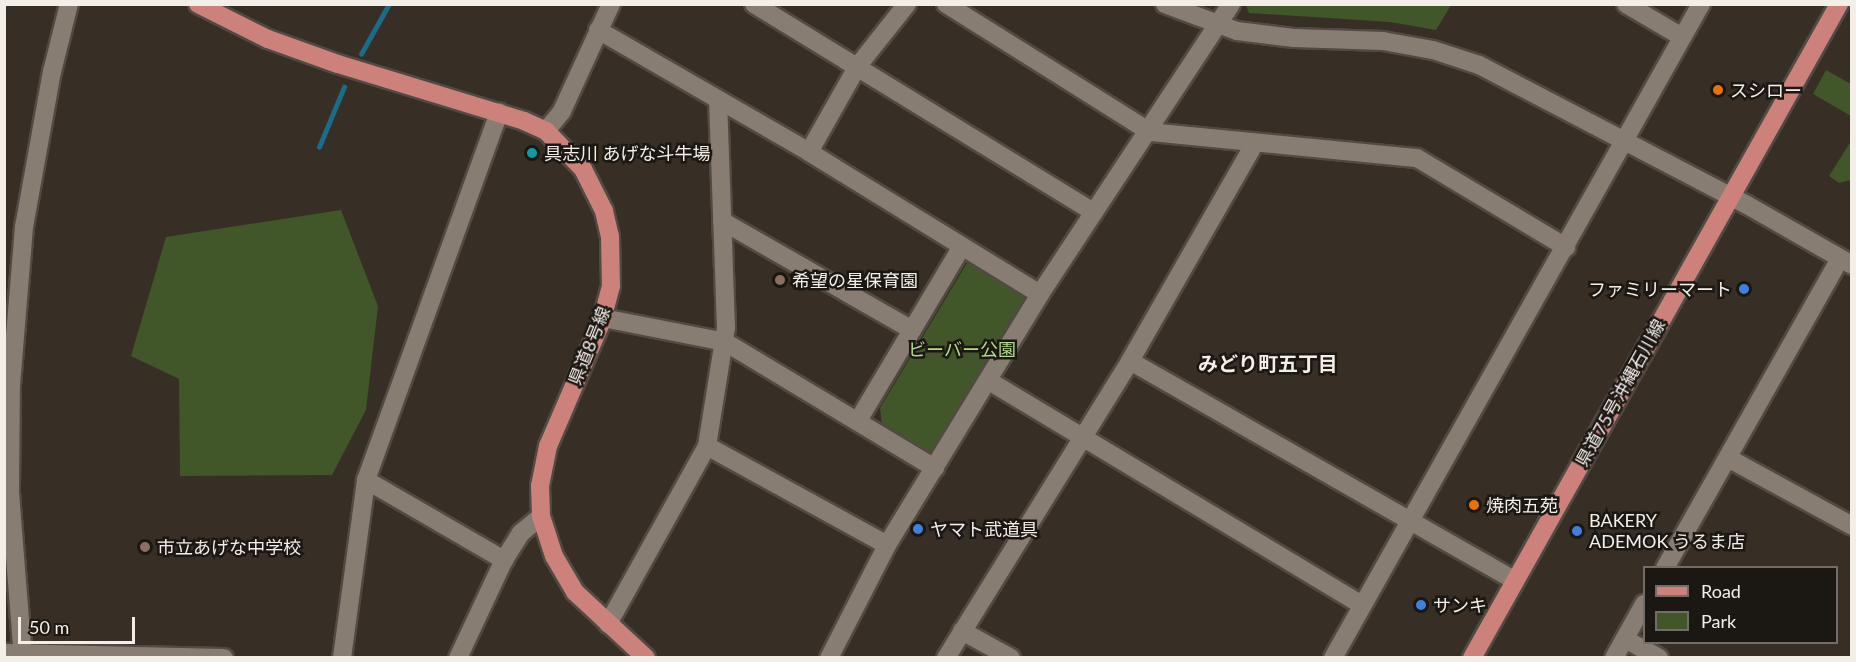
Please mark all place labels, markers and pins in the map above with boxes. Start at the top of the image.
place label: スシロー [1730,79,1802,101]
marker: スシロー [1711,83,1725,97]
place label: 具志川 あげな斗牛場 [544,142,711,164]
marker: 具志川 あげな斗牛場 [525,146,539,160]
place label: 希望の星保育園 [792,269,918,291]
marker: 希望の星保育園 [773,273,787,287]
place label: ファミリーマート [1588,278,1732,300]
marker: ファミリーマート [1737,282,1751,296]
place label: 焼肉五苑 [1486,494,1558,516]
marker: 焼肉五苑 [1467,498,1481,512]
place label: BAKERY ADEMOK うるま店 [1589,510,1745,552]
place label: ヤマト武道具 [930,518,1038,540]
marker: ヤマト武道具 [911,522,925,536]
marker: BAKERY ADEMOK うるま店 [1570,524,1584,538]
place label: 市立あげな中学校 [157,536,301,558]
marker: 市立あげな中学校 [138,540,152,554]
place label: サンキ [1433,594,1487,616]
marker: サンキ [1414,598,1428,612]

